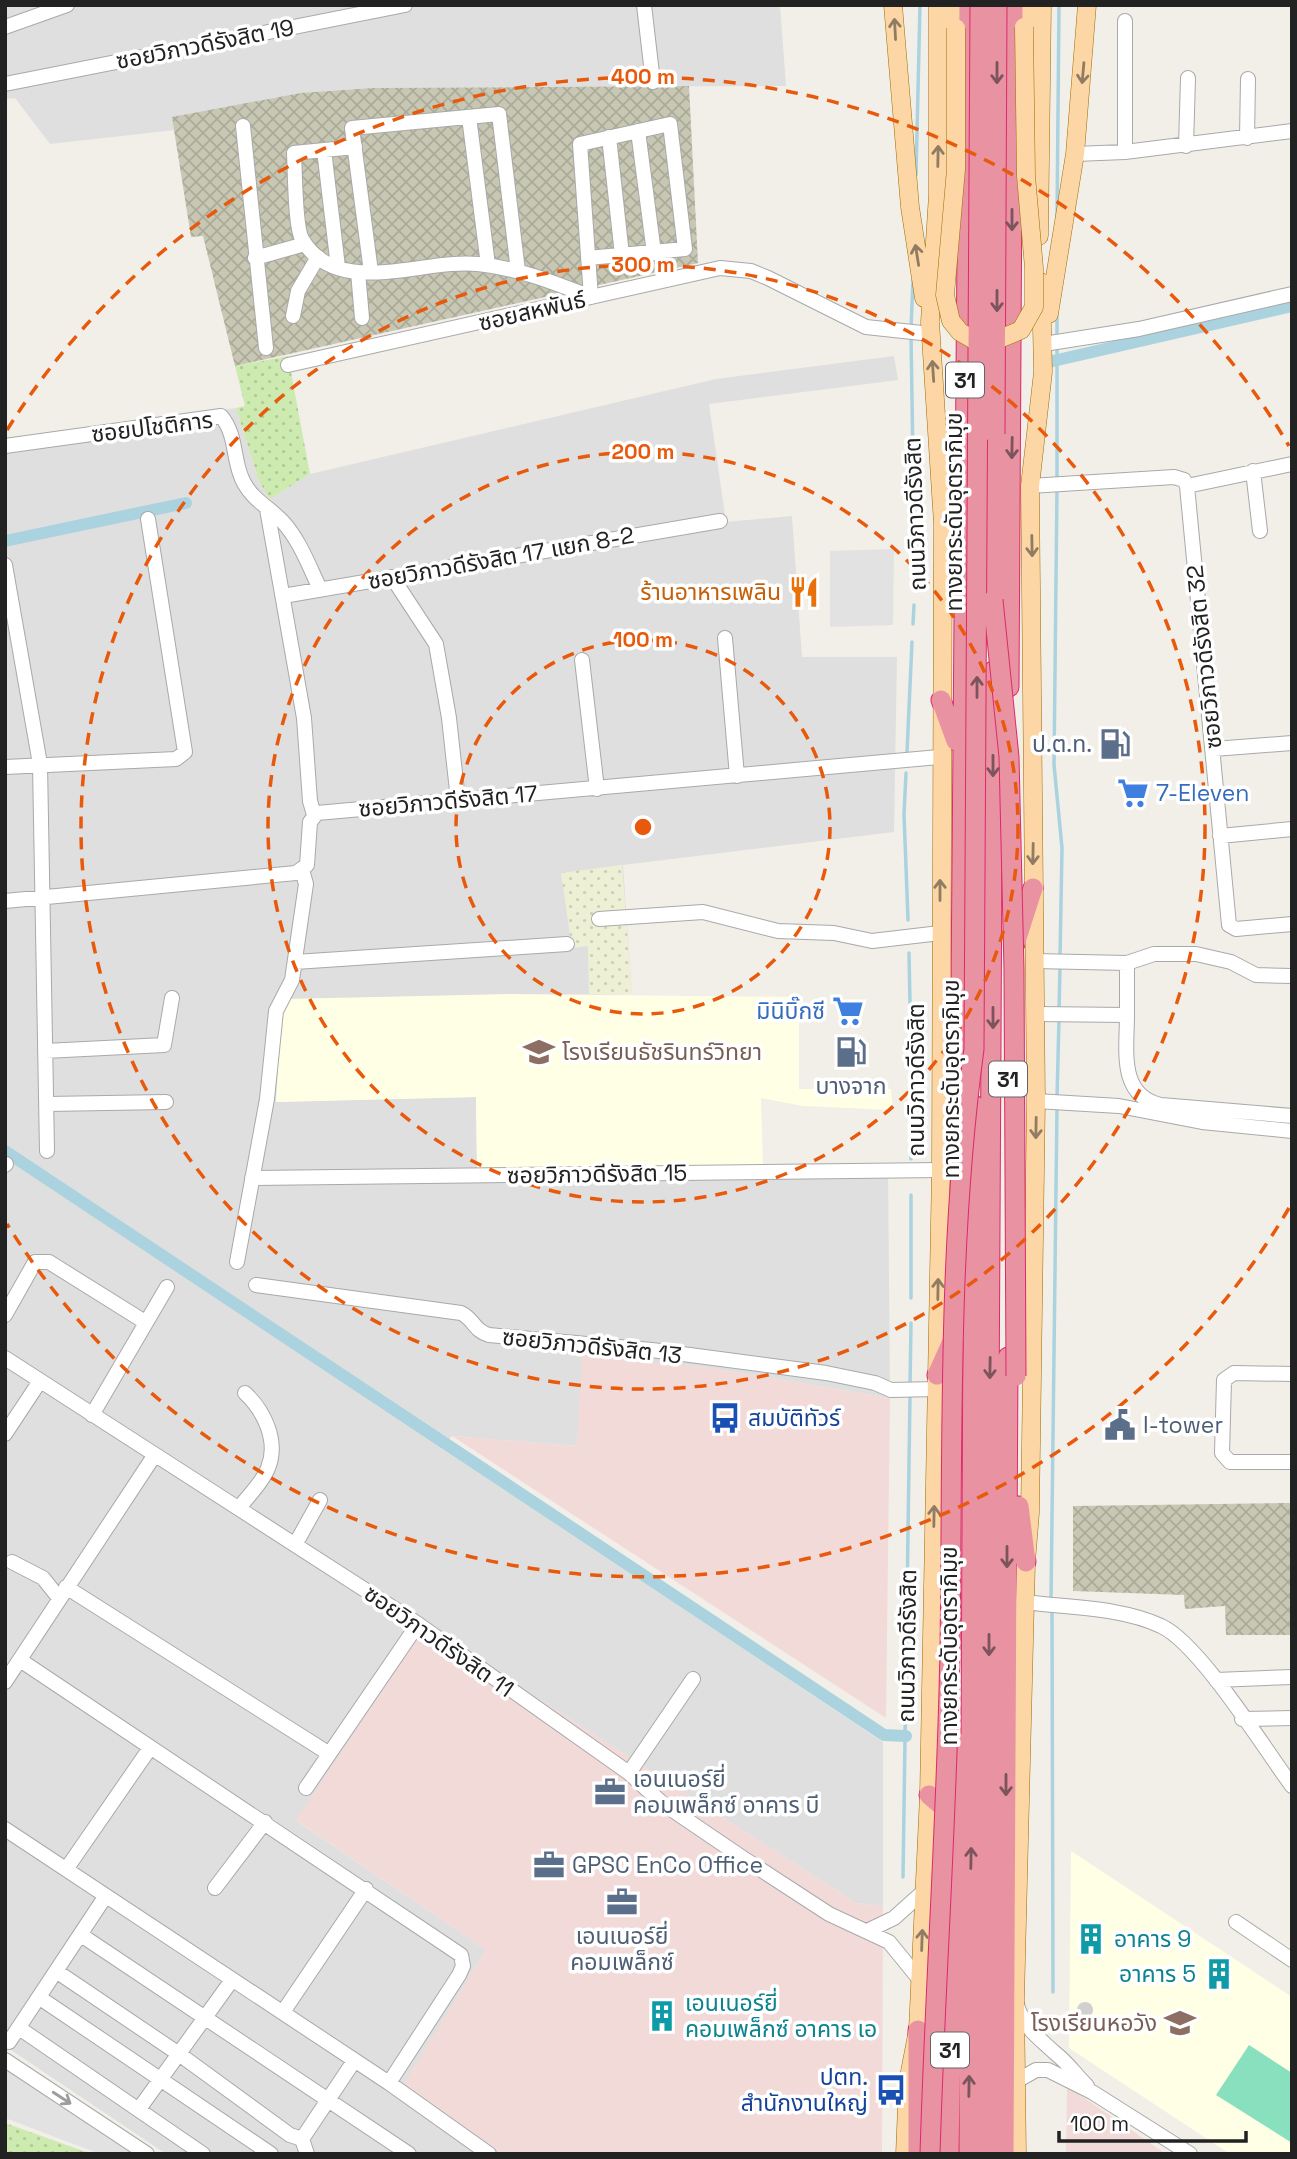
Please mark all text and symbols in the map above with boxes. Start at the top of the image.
street label: ซอยวิภาวดีรังสิต 19 [113,12,297,76]
one-way arrow [888,18,901,40]
one-way arrow [990,62,1004,85]
one-way arrow [1076,62,1089,84]
text: 400 m [611,63,675,90]
one-way arrow [931,145,945,168]
one-way arrow [1005,209,1019,232]
one-way arrow [910,244,923,267]
text: 300 m [611,251,675,278]
street label: ซอยสหพันธ์ [476,284,589,338]
one-way arrow [990,289,1004,312]
one-way arrow [926,360,939,383]
road number: 31 [946,362,984,398]
street label: ซอยปโชติการ [90,405,214,449]
street label: ทางยกระดับอุตราภิมุข [939,412,969,612]
one-way arrow [1005,436,1018,459]
street label: ถนนวิภาวดีรังสิต [897,437,933,591]
text: 200 m [612,438,674,465]
street label: ซอยวิภาวดีรังสิต 17 แยก 8-2 [366,520,636,596]
one-way arrow [1025,534,1038,557]
street label: ซอยวิภาวดีรังสิต 32 [1179,564,1229,750]
restaurant icon: ร้านอาหารเพลิน [787,575,821,609]
place label: ร้านอาหารเพลิน [640,577,781,607]
text: 100 m [613,626,673,653]
one-way arrow [970,676,984,699]
fuel station icon: ป.ต.ท. [1098,727,1132,761]
place label: ป.ต.ท. [1032,729,1092,759]
one-way arrow [986,755,1000,778]
supermarket icon: 7-Eleven [1116,776,1150,810]
street label: ซอยวิภาวดีรังสิต 17 [357,778,539,824]
place label: 7-Eleven [1156,778,1249,808]
centre of rings [631,815,655,839]
one-way arrow [1027,842,1040,865]
one-way arrow [933,879,947,902]
street label: ทางยกระดับอุตราภิมุข [936,979,966,1179]
supermarket icon: มินิบิ๊กซี [831,994,865,1028]
place label: มินิบิ๊กซี [756,996,825,1026]
street label: ถนนวิภาวดีรังสิต [901,1003,931,1157]
one-way arrow [986,1007,1000,1030]
school or university icon: โรงเรียนธัชรินทร์วิทยา [522,1035,556,1069]
fuel station icon: บางจาก [834,1035,868,1069]
place label: โรงเรียนธัชรินทร์วิทยา [562,1037,762,1067]
road number: 31 [989,1062,1027,1096]
place label: บางจาก [816,1071,886,1101]
one-way arrow [1029,1116,1043,1139]
street label: ซอยวิภาวดีรังสิต 15 [507,1157,687,1191]
one-way arrow [931,1278,944,1301]
street label: ซอยวิภาวดีรังสิต 13 [501,1322,683,1370]
one-way arrow [984,1357,997,1380]
bus stop icon: สมบัติทัวร์ [708,1401,742,1435]
place label: สมบัติทัวร์ [748,1403,841,1433]
public building icon: I-tower [1103,1408,1137,1442]
place label: I-tower [1143,1410,1223,1440]
one-way arrow [927,1505,941,1528]
street label: ทางยกระดับอุตราภิมุข [934,1546,964,1746]
one-way arrow [1000,1546,1014,1569]
street label: ถนนวิภาวดีรังสิต [891,1569,923,1723]
street label: ซอยวิภาวดีรังสิต 11 [358,1578,520,1704]
one-way arrow [982,1633,996,1656]
place label: เอนเนอร์ยี่ คอมเพล็กซ์ อาคาร บี [633,1763,819,1820]
one-way arrow [999,1773,1013,1796]
office icon: เอนเนอร์ยี่ คอมเพล็กซ์ อาคาร บี [593,1775,627,1809]
one-way arrow [965,1847,978,1870]
office icon: GPSC EnCo Office [532,1848,566,1882]
place label: GPSC EnCo Office [572,1850,763,1880]
office icon: เอนเนอร์ยี่ คอมเพล็กซ์ [605,1885,639,1919]
place label: เอนเนอร์ยี่ คอมเพล็กซ์ [570,1920,674,1977]
building icon: อาคาร 9 [1074,1922,1108,1956]
place label: อาคาร 9 [1114,1924,1191,1954]
one-way arrow [915,1928,928,1951]
building icon: อาคาร 5 [1202,1957,1236,1991]
place label: อาคาร 5 [1119,1959,1196,1989]
place label: เอนเนอร์ยี่ คอมเพล็กซ์ อาคาร เอ [685,1987,877,2044]
building icon: เอนเนอร์ยี่ คอมเพล็กซ์ อาคาร เอ [645,1999,679,2033]
school or university icon: โรงเรียนหอวัง [1163,2006,1197,2040]
place label: โรงเรียนหอวัง [1031,2008,1157,2038]
road number: 31 [931,2032,969,2068]
place label: ปตท. สำนักงานใหญ่ [741,2062,868,2118]
bus stop icon: ปตท. สำนักงานใหญ่ [874,2073,908,2107]
one-way arrow [962,2074,976,2097]
one-way arrow [52,2091,72,2105]
scale bar [1059,2100,1246,2144]
text: 100 m [1070,2110,1129,2137]

